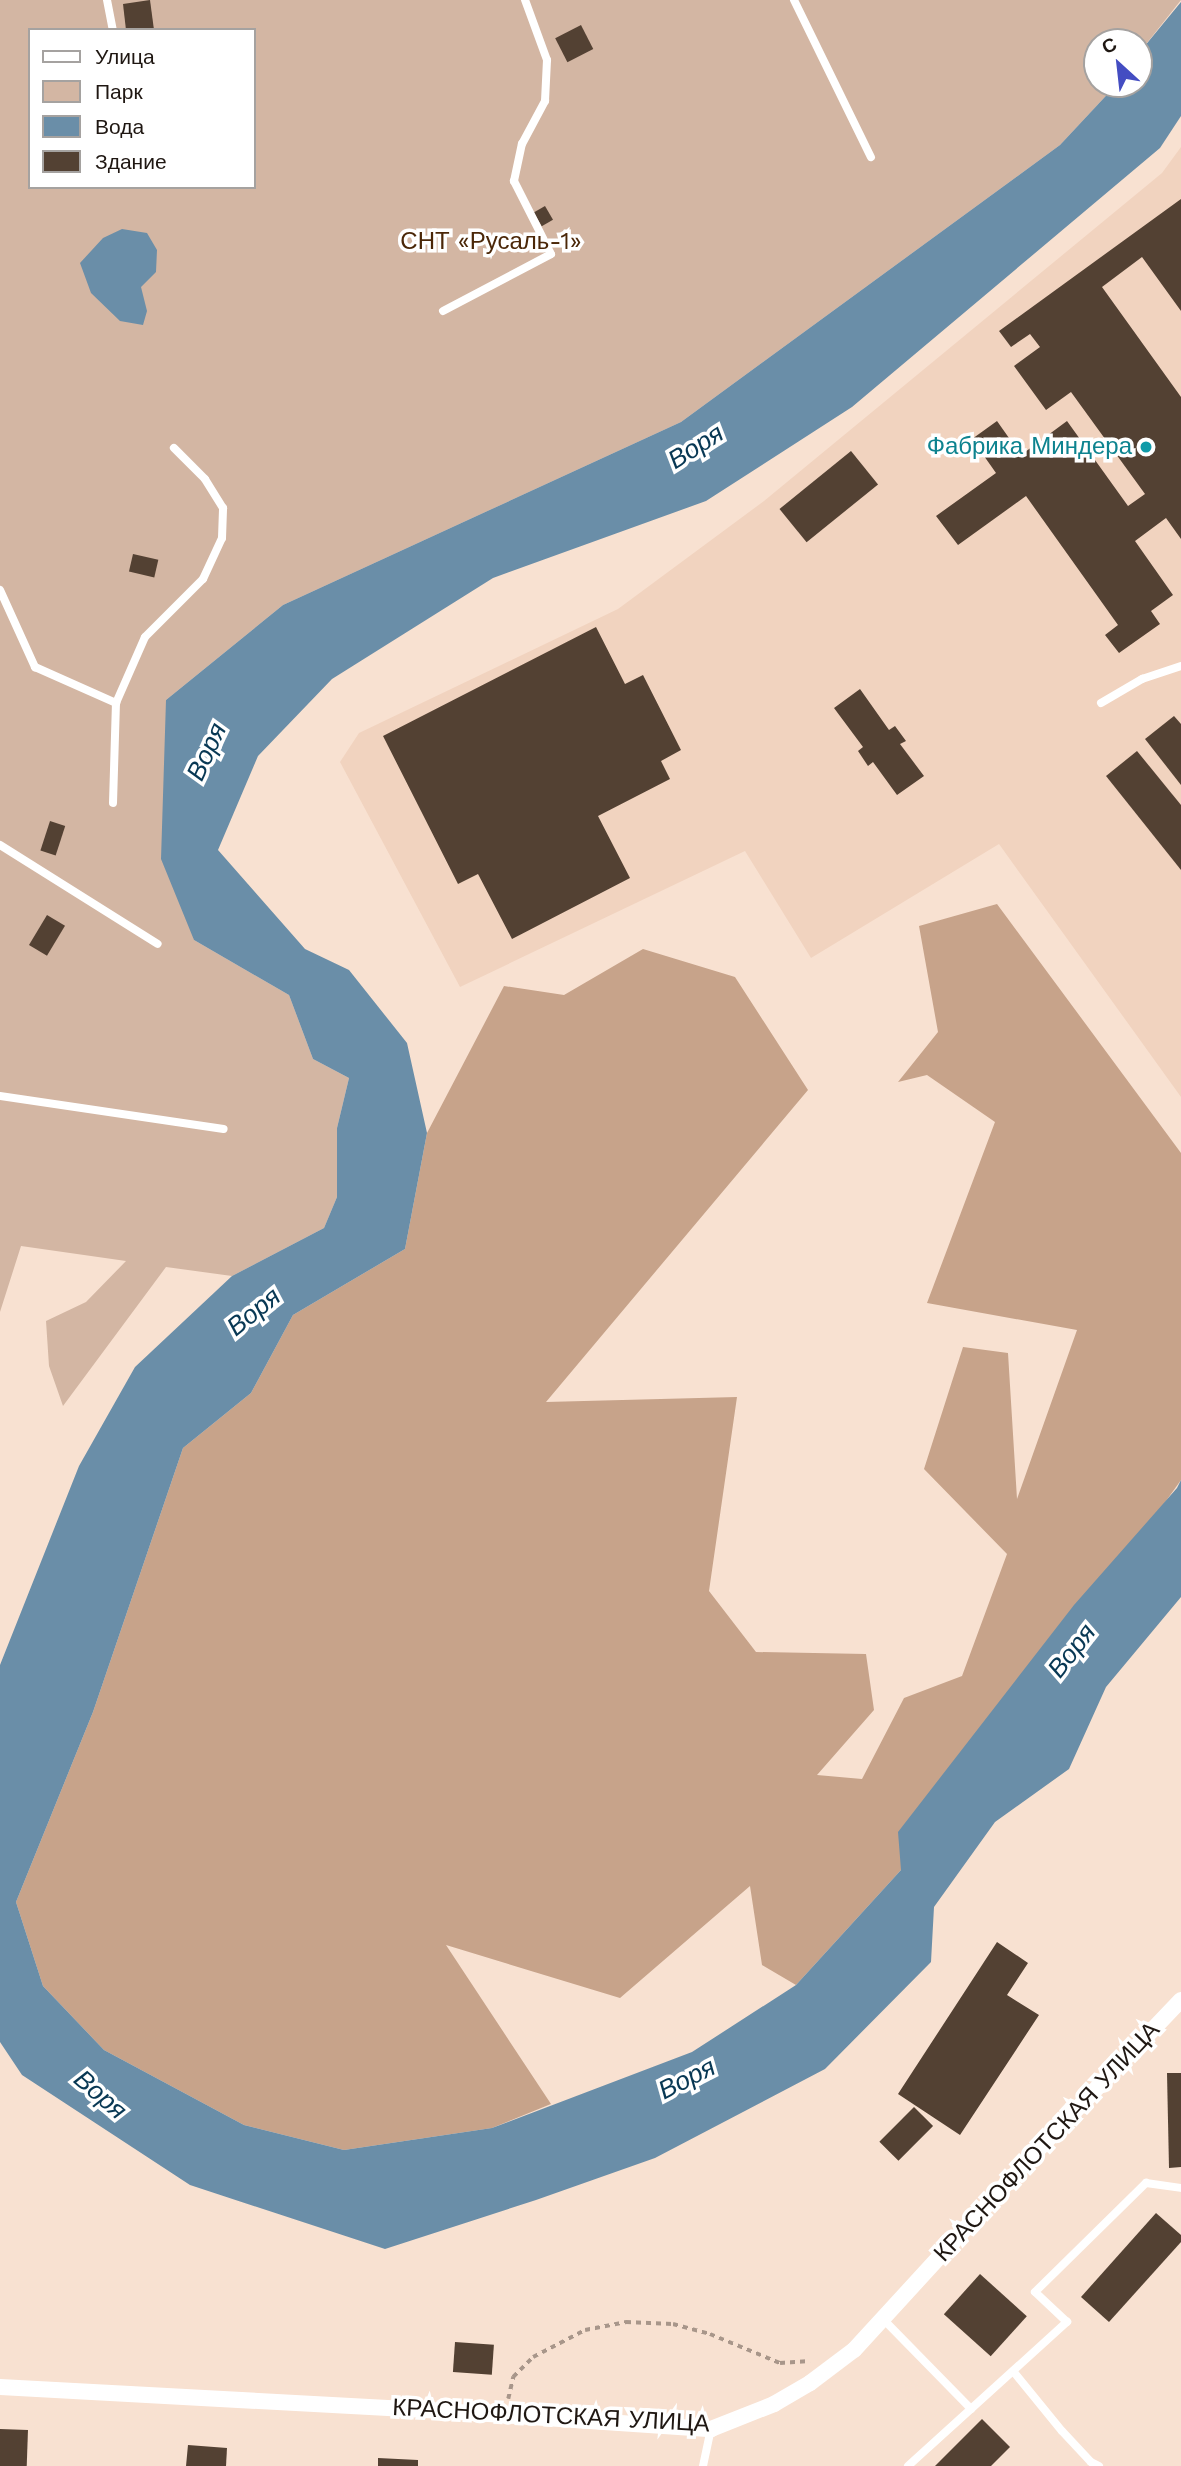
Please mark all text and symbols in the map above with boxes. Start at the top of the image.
legend [28,28,256,189]
north arrow [1083,28,1153,98]
text: С [1098,32,1120,59]
text: Улица [95,44,155,69]
text: Парк [95,79,143,104]
text: Вода [95,114,144,139]
text: Здание [95,149,167,174]
park label: СНТ «Русаль-1» [400,228,582,256]
water label: Воря [662,418,730,476]
place label: Фабрика Миндера [927,433,1132,461]
marker: Фабрика Миндера [1138,439,1154,455]
water label: Воря [180,718,234,786]
water label: Воря [221,1281,287,1343]
water label: Воря [1041,1618,1103,1684]
street label: КРАСНОФЛОТСКАЯ УЛИЦА [928,2016,1166,2268]
water label: Воря [653,2052,721,2106]
water label: Воря [67,2064,133,2126]
street label: КРАСНОФЛОТСКАЯ УЛИЦА [392,2393,710,2439]

